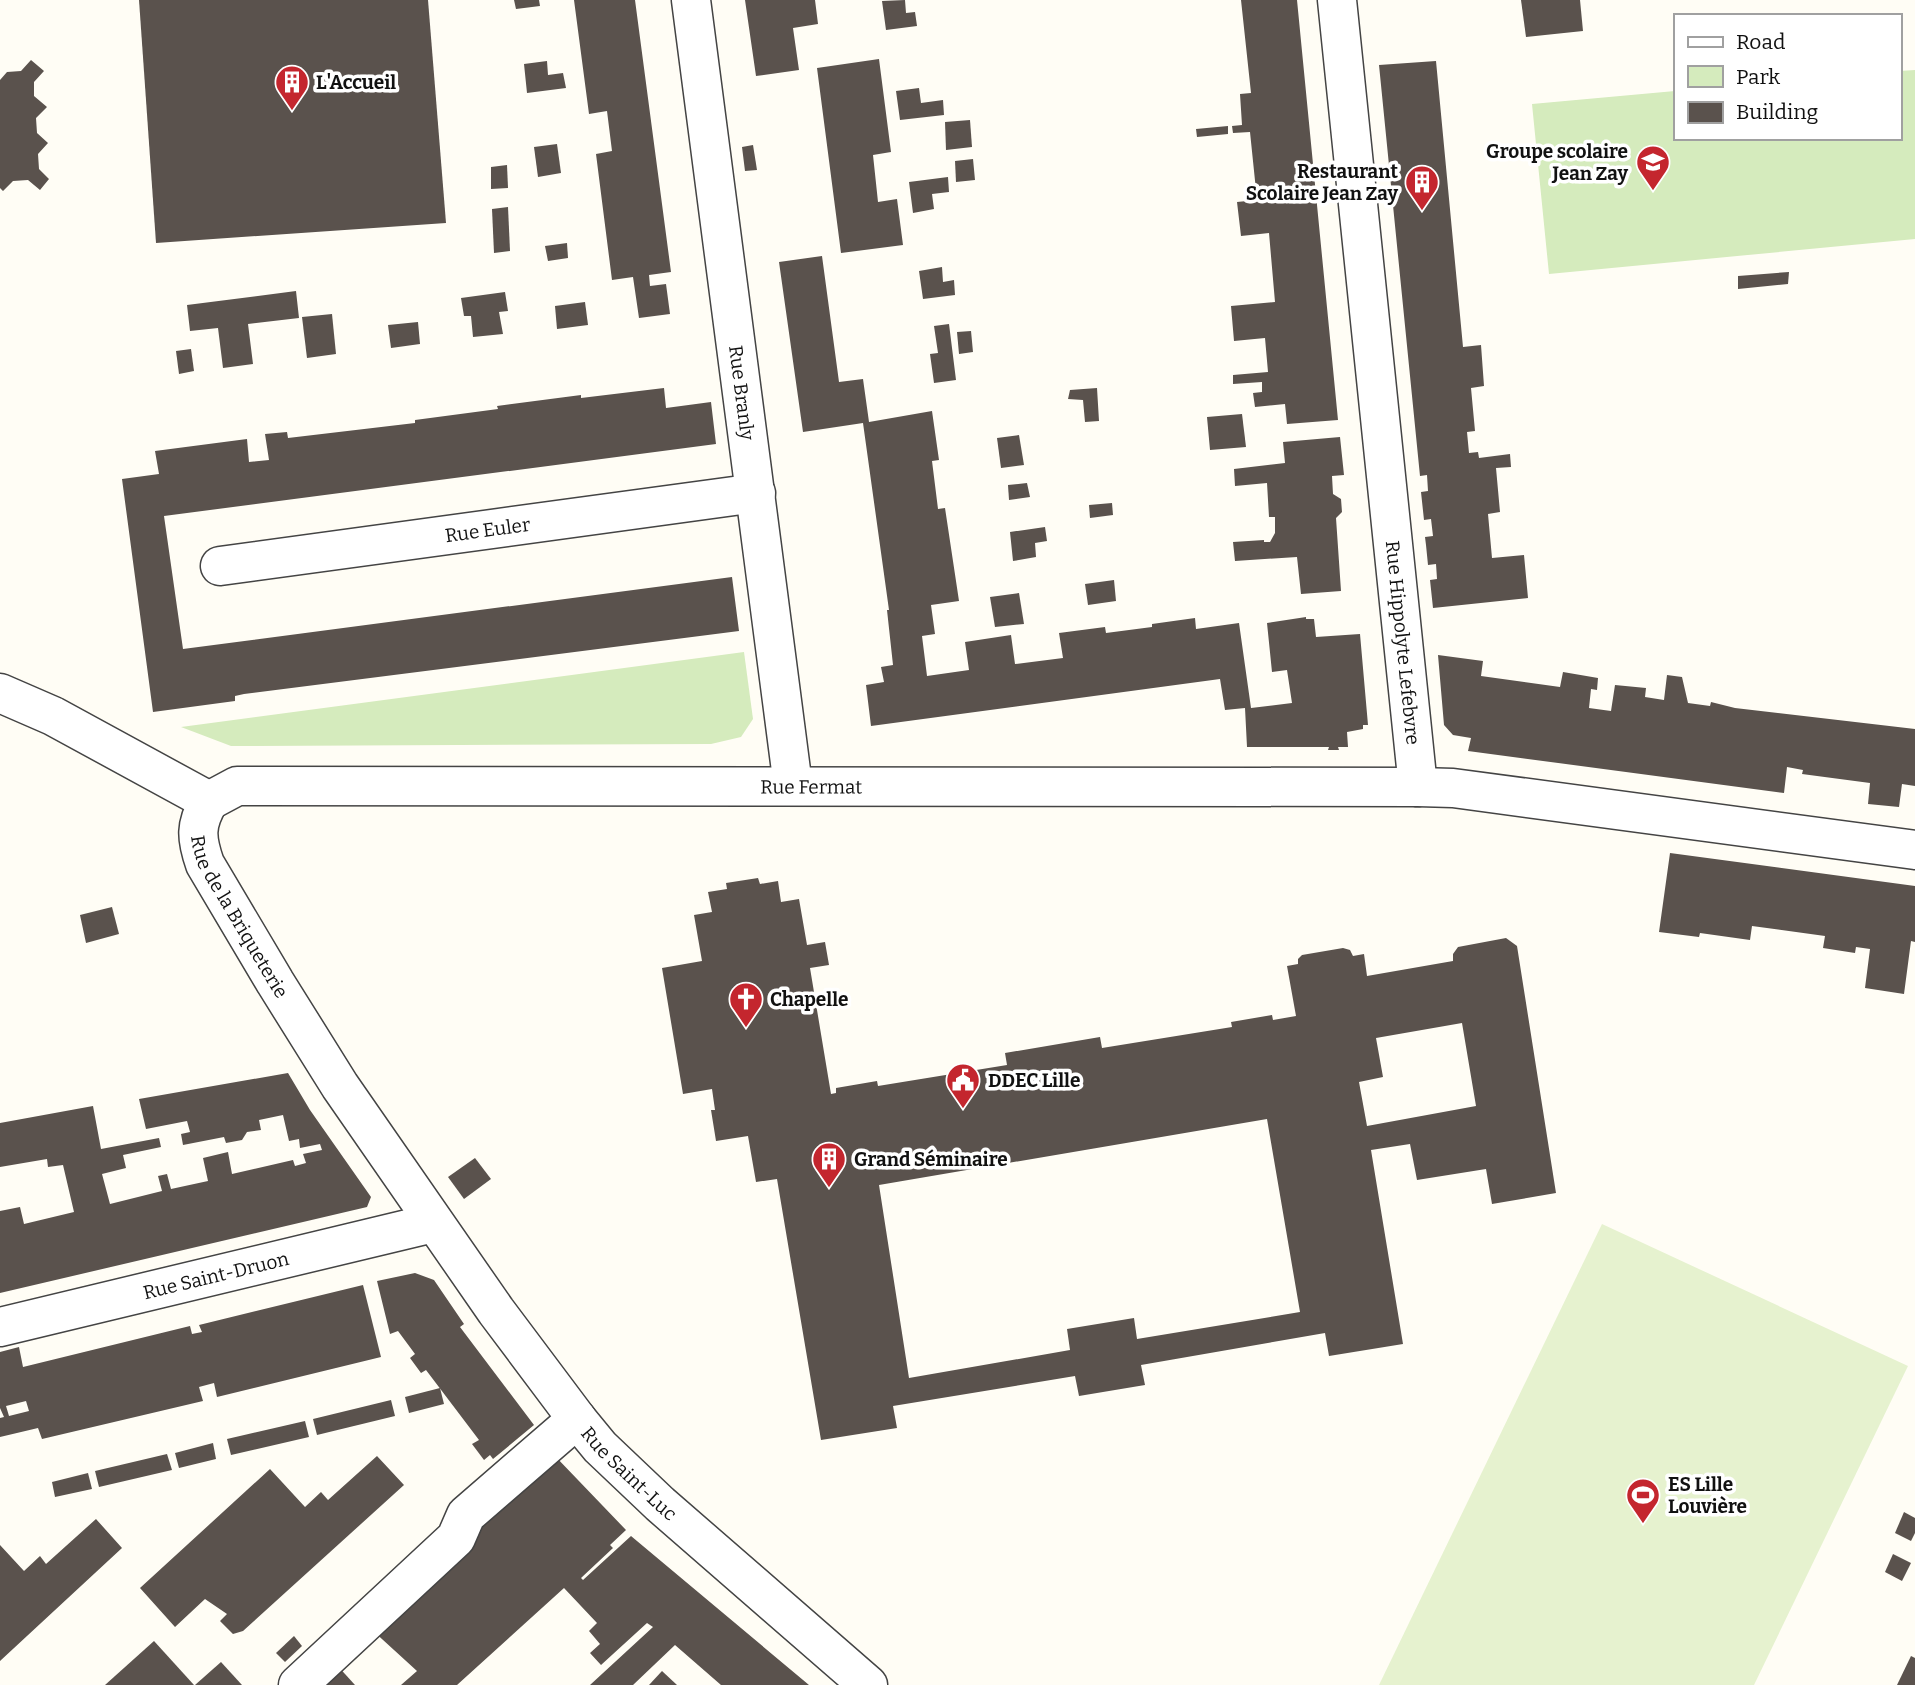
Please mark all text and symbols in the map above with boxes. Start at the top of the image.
legend [1674,14,1901,140]
text: Road [1736,29,1785,55]
building icon: L'Accueil [273,63,311,112]
text: Park [1736,64,1780,90]
place label: L'Accueil [316,71,396,94]
text: Building [1736,99,1819,125]
place label: Groupe scolaire Jean Zay [1486,140,1628,185]
school or university icon: Groupe scolaire Jean Zay [1634,143,1672,192]
place label: Restaurant Scolaire Jean Zay [1246,160,1398,205]
building icon: Restaurant Scolaire Jean Zay [1403,163,1441,212]
street label: Rue Branly [724,344,759,443]
street label: Rue Euler [444,513,532,547]
street label: Rue Hippolyte Lefebvre [1381,539,1425,746]
street label: Rue Fermat [760,775,862,799]
street label: Rue de la Briqueterie [186,834,293,1002]
church icon: Chapelle [727,980,765,1029]
place label: Chapelle [770,988,849,1011]
public building icon: DDEC Lille [944,1061,982,1110]
place label: DDEC Lille [988,1069,1080,1092]
building icon: Grand Séminaire [810,1140,848,1189]
place label: Grand Séminaire [854,1148,1008,1171]
street label: Rue Saint-Druon [141,1247,291,1304]
street label: Rue Saint-Luc [576,1422,682,1525]
place label: ES Lille Louvière [1668,1473,1747,1518]
sports icon: ES Lille Louvière [1624,1476,1662,1525]

